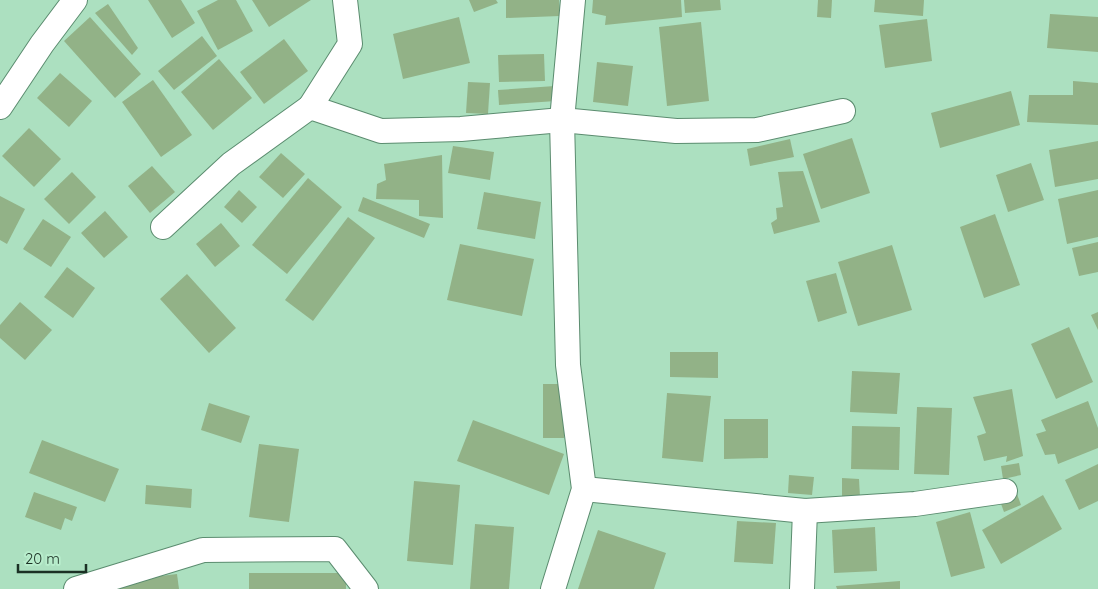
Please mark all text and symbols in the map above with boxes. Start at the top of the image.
scale bar [18,542,85,574]
text: 20 m [25,549,60,568]

